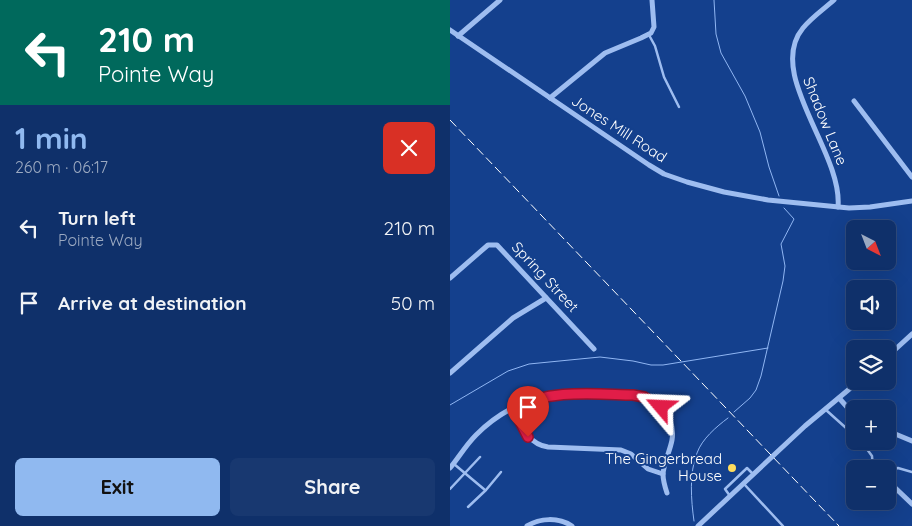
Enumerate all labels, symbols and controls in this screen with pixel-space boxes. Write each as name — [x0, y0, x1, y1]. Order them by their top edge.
text: 210 m — [98, 17, 195, 61]
icon: left — [15, 20, 80, 85]
text: Pointe Way — [98, 60, 214, 88]
street label: Shadow Lane — [799, 74, 852, 168]
street label: Jones Mill Road — [568, 91, 670, 166]
text: 1 min — [15, 119, 88, 157]
button: close — [383, 122, 435, 174]
text: 260 m · 06:17 — [15, 157, 108, 177]
text: Turn left — [58, 206, 136, 230]
icon: left — [15, 214, 43, 242]
text: 210 m — [384, 216, 435, 240]
north arrow — [846, 220, 896, 270]
map controls — [846, 220, 896, 510]
text: Pointe Way — [58, 230, 143, 250]
street label: Spring Street — [508, 237, 583, 316]
button: sound — [846, 280, 896, 330]
icon: arrive — [15, 289, 43, 317]
text: Arrive at destination — [58, 291, 247, 315]
text: 50 m — [391, 291, 435, 315]
button: layers — [846, 340, 896, 390]
position arrow — [634, 380, 686, 432]
pin — [507, 386, 549, 437]
icon: arrive — [514, 393, 542, 421]
button: + — [846, 400, 896, 450]
place label: The Gingerbread House — [605, 449, 722, 485]
button: Exit — [15, 458, 220, 516]
button: Share — [230, 458, 435, 516]
button: − — [846, 460, 896, 510]
marker: The Gingerbread House — [726, 462, 738, 474]

